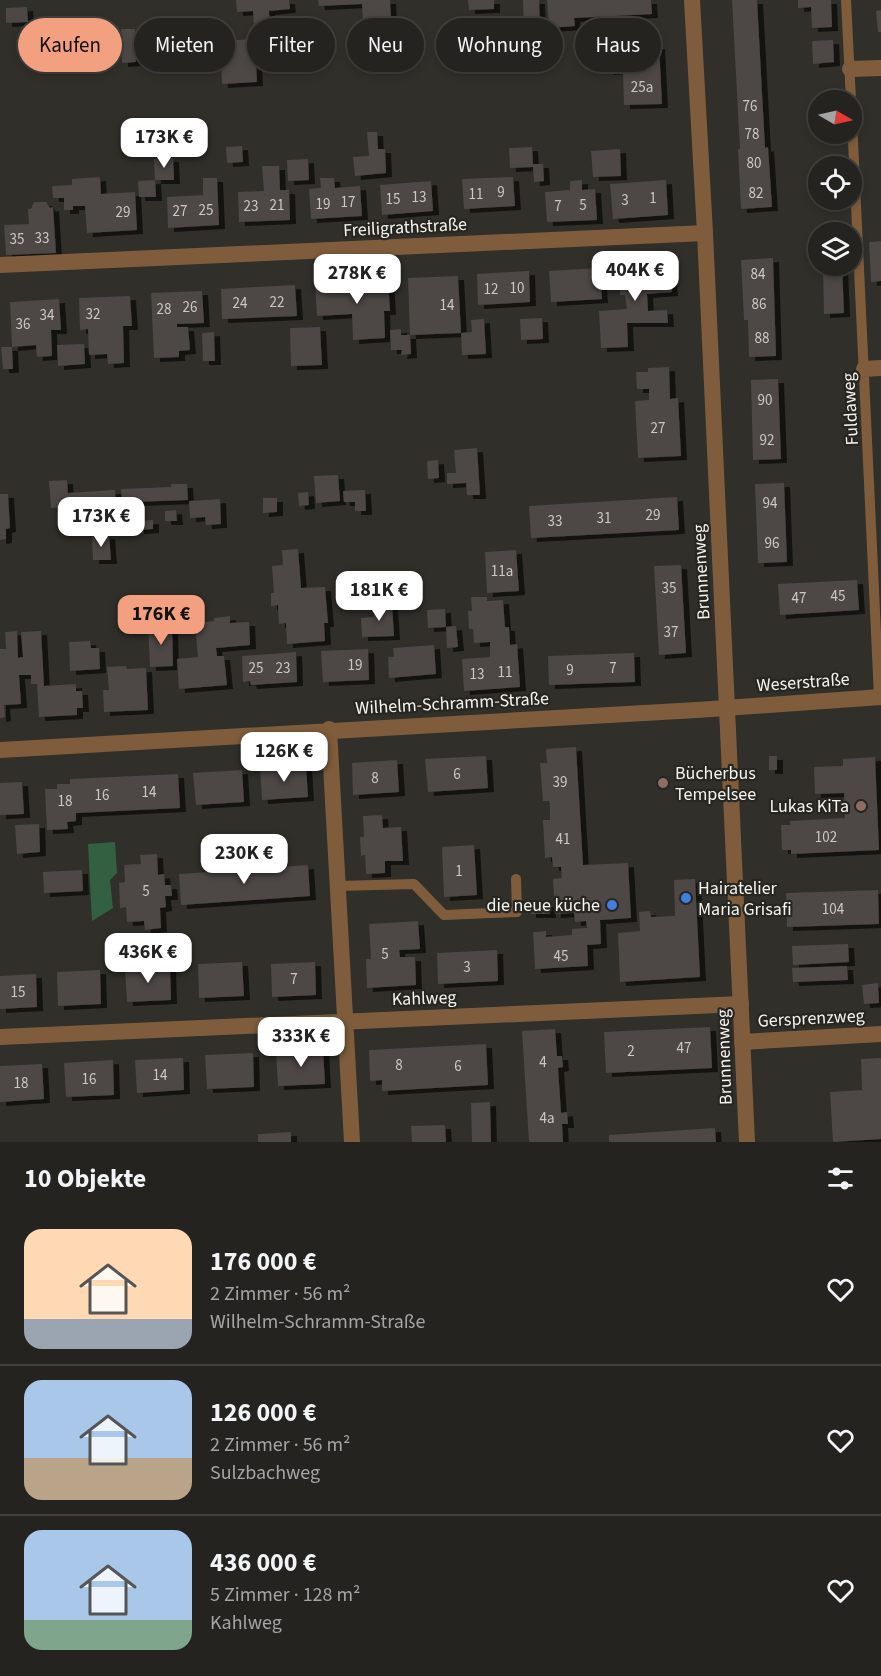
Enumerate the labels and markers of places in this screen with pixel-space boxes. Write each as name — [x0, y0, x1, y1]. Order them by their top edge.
pin: 173K € — [115, 118, 213, 169]
pin: 404K € — [586, 251, 684, 302]
pin: 278K € — [308, 254, 406, 305]
pin: 173K € — [52, 497, 150, 548]
pin: 181K € — [330, 571, 428, 622]
pin: 176K € — [112, 595, 210, 646]
pin: 126K € — [235, 732, 333, 783]
place label: Bücherbus Tempelsee — [675, 761, 756, 807]
marker: Bücherbus Tempelsee — [656, 776, 670, 790]
place label: Lukas KiTa — [769, 794, 849, 819]
marker: Lukas KiTa — [854, 799, 868, 813]
pin: 230K € — [195, 834, 293, 885]
place label: Hairatelier Maria Grisafi — [698, 876, 792, 922]
marker: Hairatelier Maria Grisafi — [679, 891, 693, 905]
place label: die neue küche — [487, 893, 600, 918]
marker: die neue küche — [605, 898, 619, 912]
pin: 436K € — [99, 933, 197, 984]
pin: 333K € — [252, 1017, 350, 1068]

